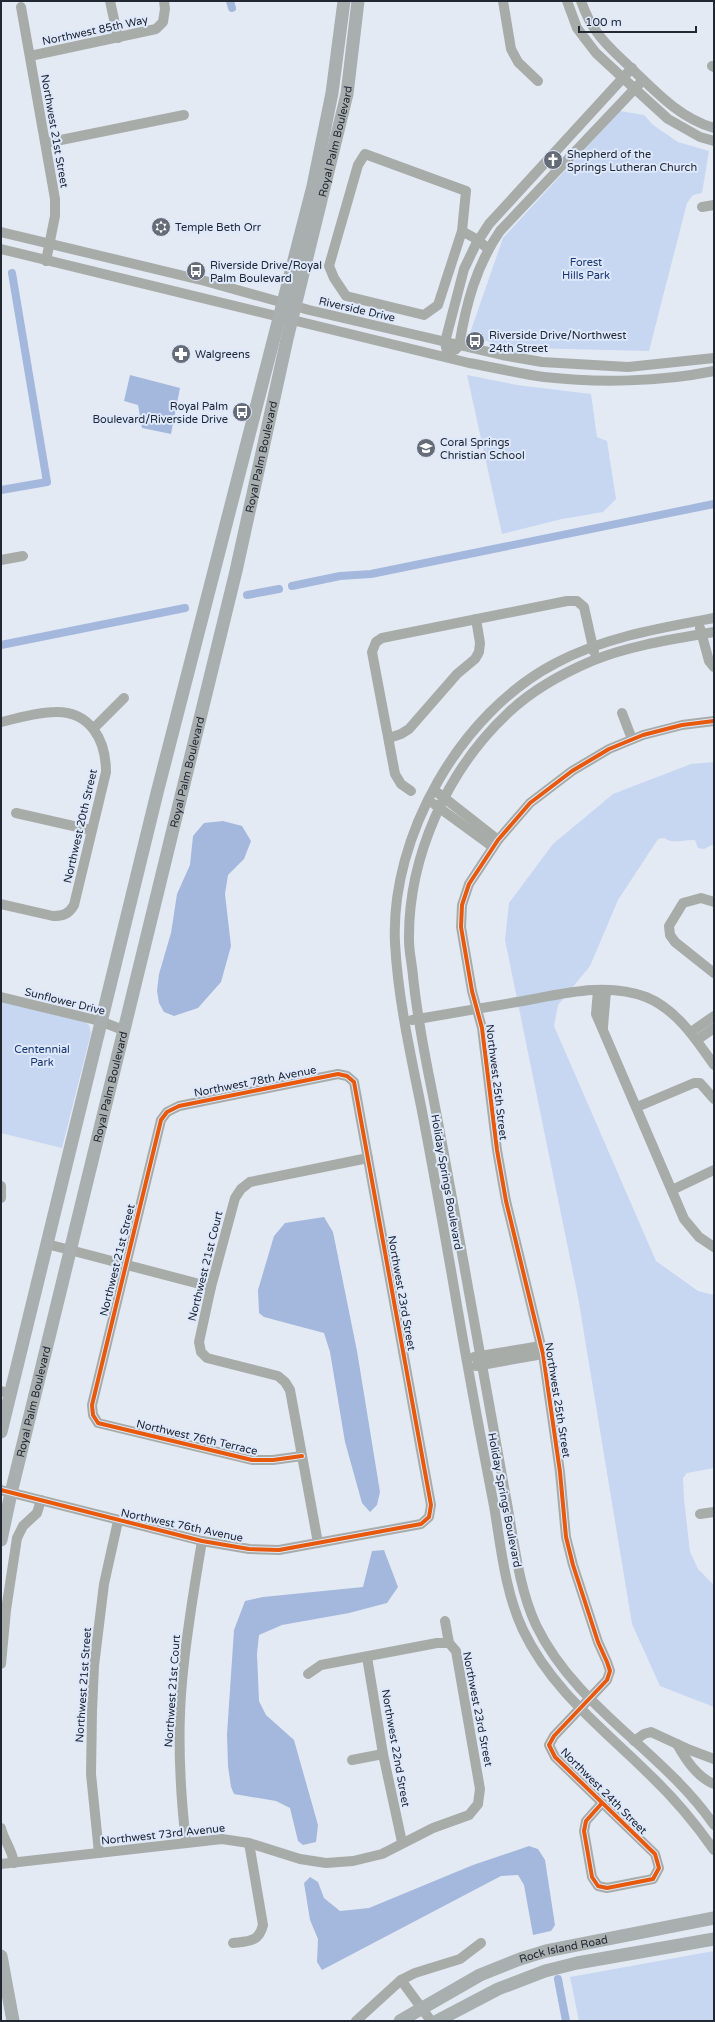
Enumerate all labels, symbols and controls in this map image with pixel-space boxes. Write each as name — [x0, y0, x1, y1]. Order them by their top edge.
scale bar — [579, 8, 696, 34]
street label: Northwest 85th Way — [41, 13, 149, 48]
text: 100 m — [585, 15, 622, 29]
street label: Northwest 21st Street — [38, 73, 71, 189]
street label: Royal Palm Boulevard — [316, 85, 355, 199]
place label: Shepherd of the Springs Lutheran Church — [567, 148, 697, 174]
church icon: Shepherd of the Springs Lutheran Church — [542, 149, 564, 171]
synagogue icon: Temple Beth Orr — [150, 216, 172, 238]
place label: Temple Beth Orr — [175, 221, 262, 234]
park label: Forest Hills Park — [562, 256, 610, 282]
place label: Riverside Drive/Royal Palm Boulevard — [210, 259, 322, 285]
bus stop icon: Riverside Drive/Royal Palm Boulevard — [185, 260, 207, 282]
street label: Riverside Drive — [317, 294, 396, 325]
place label: Riverside Drive/Northwest 24th Street — [489, 329, 626, 355]
bus stop icon: Riverside Drive/Northwest 24th Street — [464, 330, 486, 352]
pharmacy icon: Walgreens — [170, 343, 192, 365]
place label: Walgreens — [195, 348, 250, 361]
place label: Royal Palm Boulevard/Riverside Drive — [92, 400, 228, 426]
street label: Royal Palm Boulevard — [243, 400, 280, 514]
bus stop icon: Royal Palm Boulevard/Riverside Drive — [231, 401, 253, 423]
place label: Coral Springs Christian School — [440, 436, 525, 462]
school or university icon: Coral Springs Christian School — [415, 437, 437, 459]
street label: Royal Palm Boulevard — [168, 715, 207, 829]
street label: Northwest 20th Street — [61, 768, 100, 884]
street label: Sunflower Drive — [23, 985, 107, 1018]
street label: Northwest 25th Street — [483, 1023, 510, 1141]
street label: Royal Palm Boulevard — [91, 1030, 130, 1144]
park label: Centennial Park — [14, 1043, 70, 1069]
street label: Northwest 78th Avenue — [193, 1063, 317, 1100]
street label: Holiday Springs Boulevard — [428, 1113, 465, 1251]
street label: Northwest 21st Street — [97, 1203, 138, 1318]
street label: Northwest 21st Court — [186, 1210, 225, 1322]
street label: Northwest 23rd Street — [385, 1235, 418, 1352]
street label: Northwest 25th Street — [542, 1341, 573, 1459]
street label: Royal Palm Boulevard — [14, 1345, 54, 1459]
street label: Northwest 76th Terrace — [135, 1417, 259, 1458]
street label: Holiday Springs Boulevard — [485, 1431, 524, 1569]
street label: Northwest 76th Avenue — [120, 1506, 244, 1545]
street label: Northwest 21st Street — [73, 1627, 94, 1743]
street label: Northwest 21st Court — [162, 1634, 183, 1748]
street label: Northwest 23rd Street — [460, 1651, 495, 1768]
street label: Northwest 22nd Street — [379, 1688, 412, 1808]
street label: Northwest 24th Street — [558, 1746, 649, 1837]
street label: Northwest 73rd Avenue — [100, 1822, 226, 1847]
street label: Rock Island Road — [518, 1933, 609, 1966]

